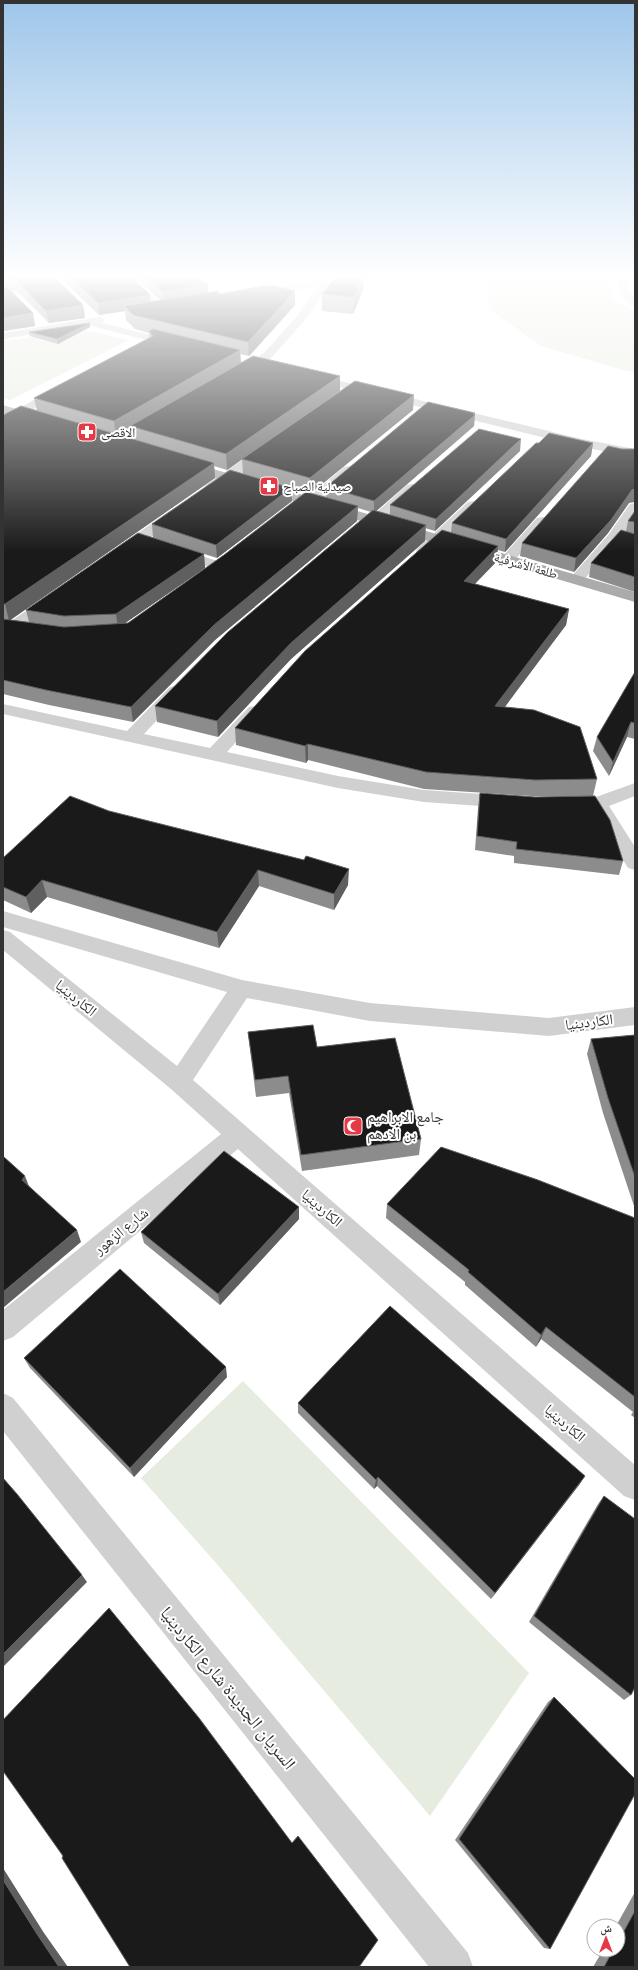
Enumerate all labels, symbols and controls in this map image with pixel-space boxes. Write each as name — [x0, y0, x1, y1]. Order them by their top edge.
pharmacy icon: الاقصى — [76, 421, 98, 443]
place label: الاقصى — [101, 425, 135, 441]
pharmacy icon: صيدلية الصباح — [258, 475, 280, 497]
place label: صيدلية الصباح — [283, 479, 352, 496]
street label: طلعة الأشرفية — [492, 549, 559, 583]
street label: الكاردينيا — [52, 976, 100, 1020]
street label: الكاردينيا — [564, 1010, 614, 1034]
place label: جامع الابراهيم بن الادهم — [367, 1108, 444, 1144]
mosque icon: جامع الابراهيم بن الادهم — [342, 1115, 364, 1137]
street label: الكاردينيا — [298, 1185, 346, 1231]
street label: شارع الزهور — [89, 1203, 153, 1260]
street label: الكاردينيا — [541, 1400, 589, 1446]
street label: السريان الجديدة شارع الكاردينيا — [156, 1602, 300, 1774]
north arrow — [586, 1918, 626, 1958]
text: ش — [600, 1922, 612, 1936]

